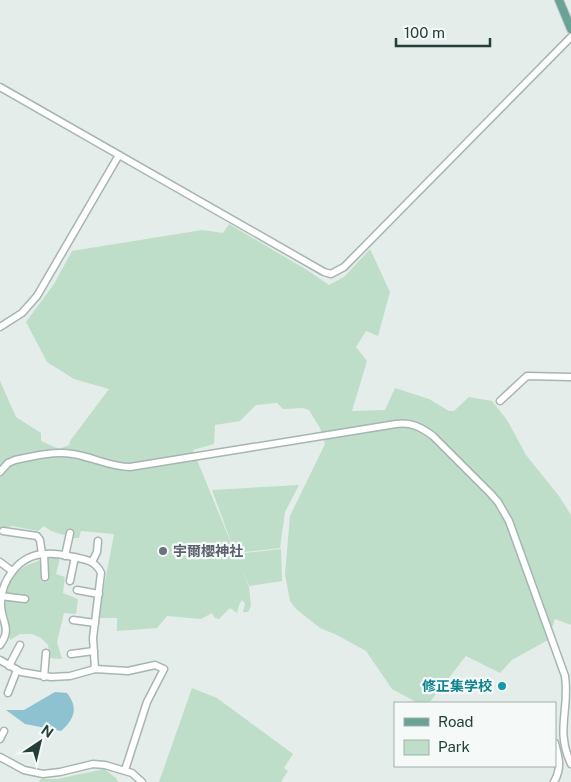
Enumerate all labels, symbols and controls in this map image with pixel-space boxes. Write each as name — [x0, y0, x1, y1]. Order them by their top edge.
scale bar — [396, 15, 490, 47]
text: 100 m — [404, 24, 445, 41]
place label: 宇爾櫻神社 — [173, 543, 243, 559]
marker: 宇爾櫻神社 — [157, 545, 169, 557]
place label: 修正集学校 — [422, 678, 492, 694]
marker: 修正集学校 — [496, 680, 508, 692]
legend — [394, 702, 556, 767]
text: Road — [438, 713, 474, 730]
north arrow — [15, 717, 65, 767]
text: N — [38, 722, 57, 741]
text: Park — [438, 738, 470, 755]

